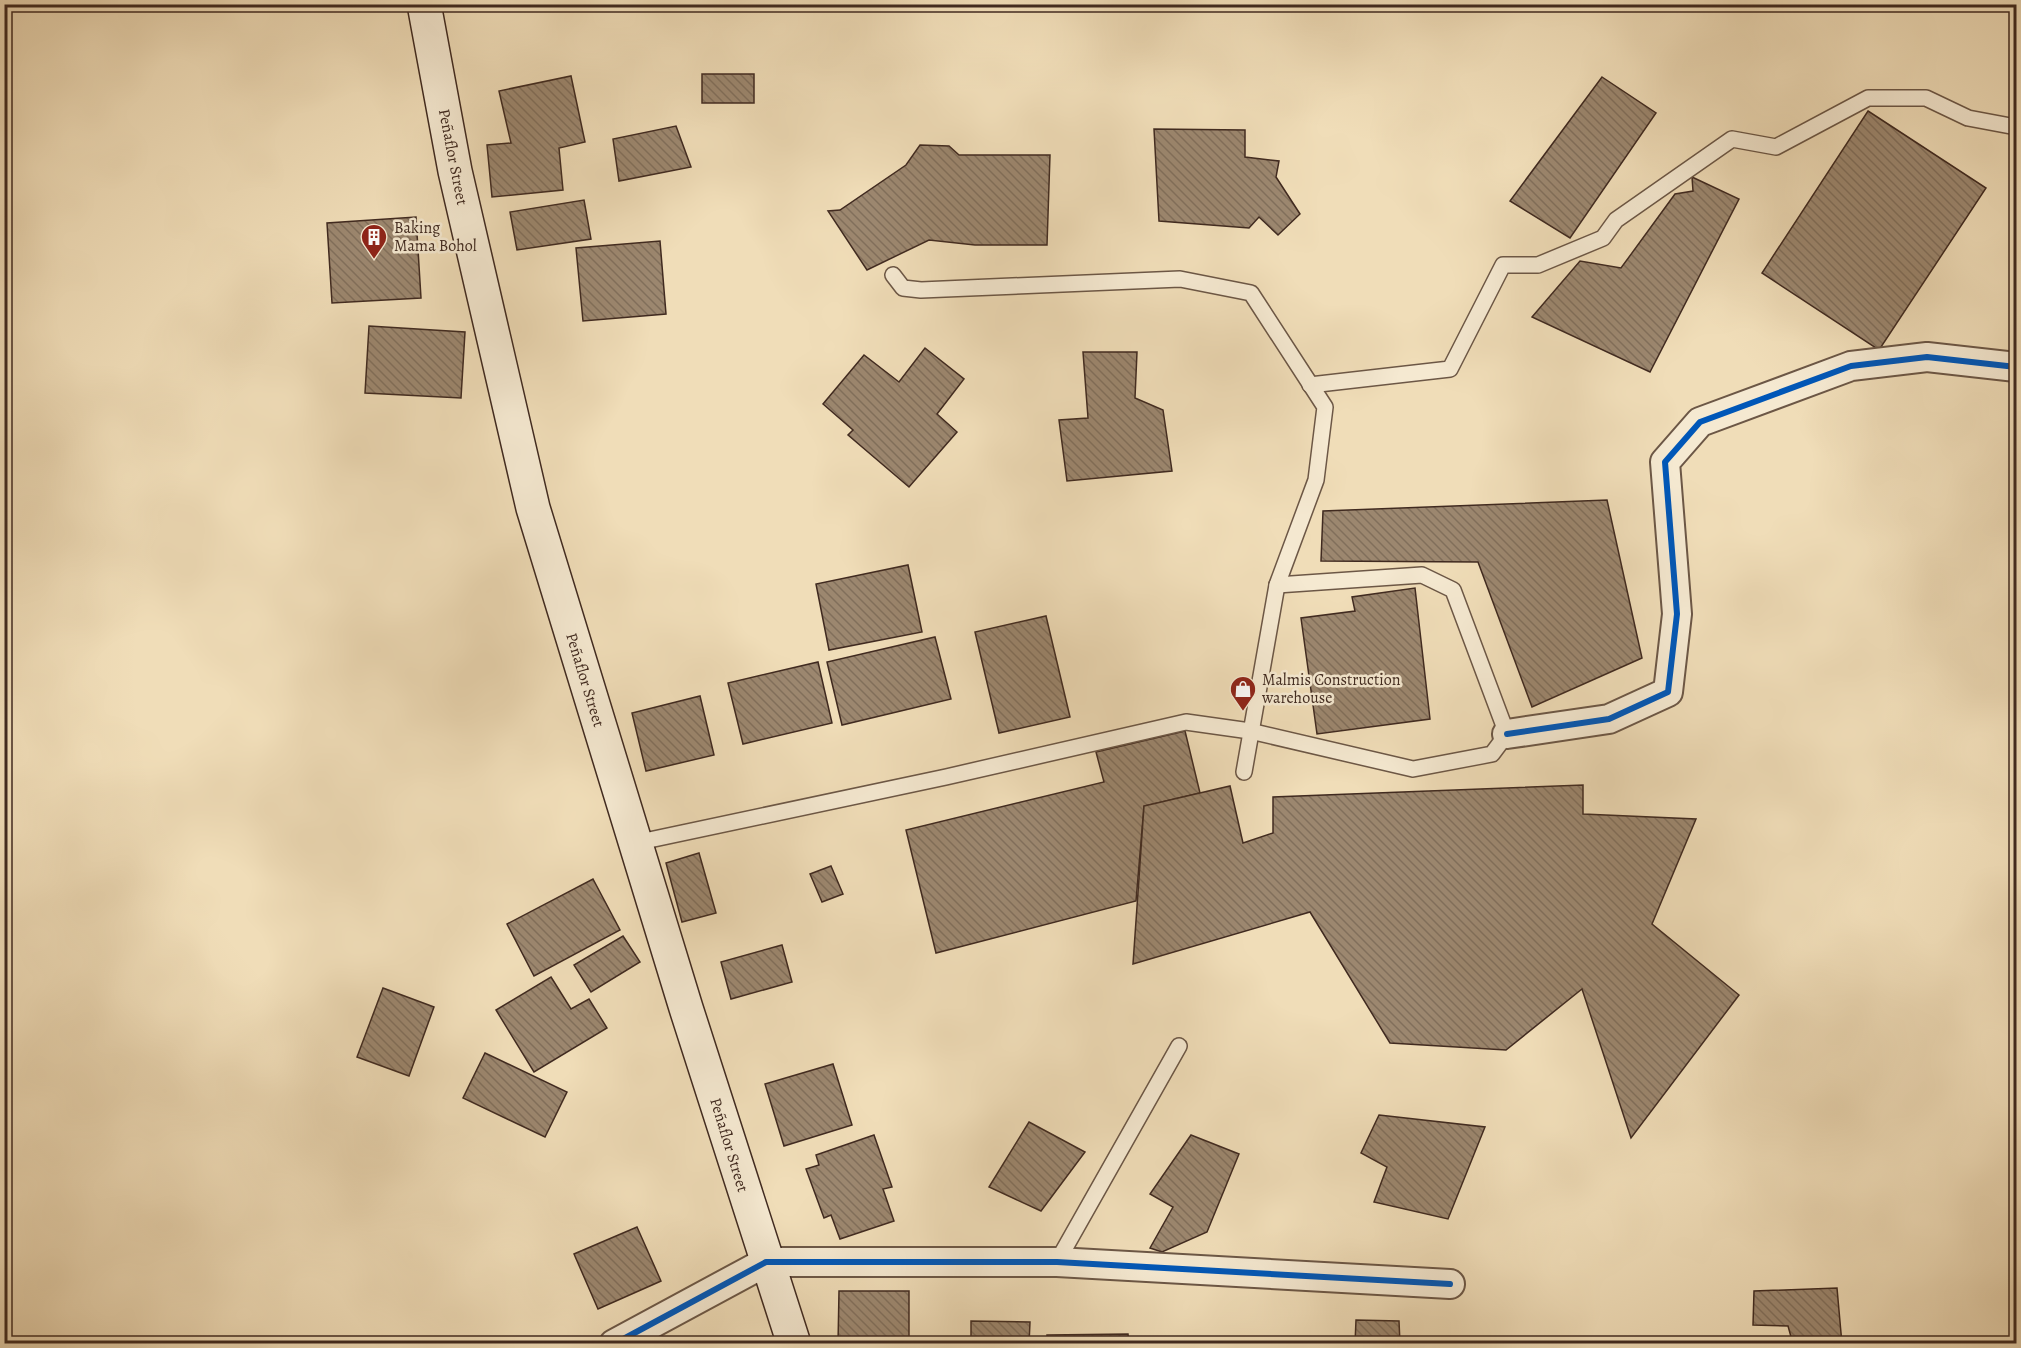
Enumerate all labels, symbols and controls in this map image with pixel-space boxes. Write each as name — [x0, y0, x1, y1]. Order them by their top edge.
street label: Peñaflor Street — [433, 107, 473, 207]
place label: Baking Mama Bohol — [394, 217, 477, 257]
building icon: Baking Mama Bohol — [359, 222, 389, 260]
street label: Peñaflor Street — [560, 630, 610, 730]
place label: Malmis Construction warehouse — [1261, 669, 1401, 709]
shop icon: Malmis Construction warehouse — [1228, 674, 1258, 712]
street label: Peñaflor Street — [704, 1095, 754, 1195]

